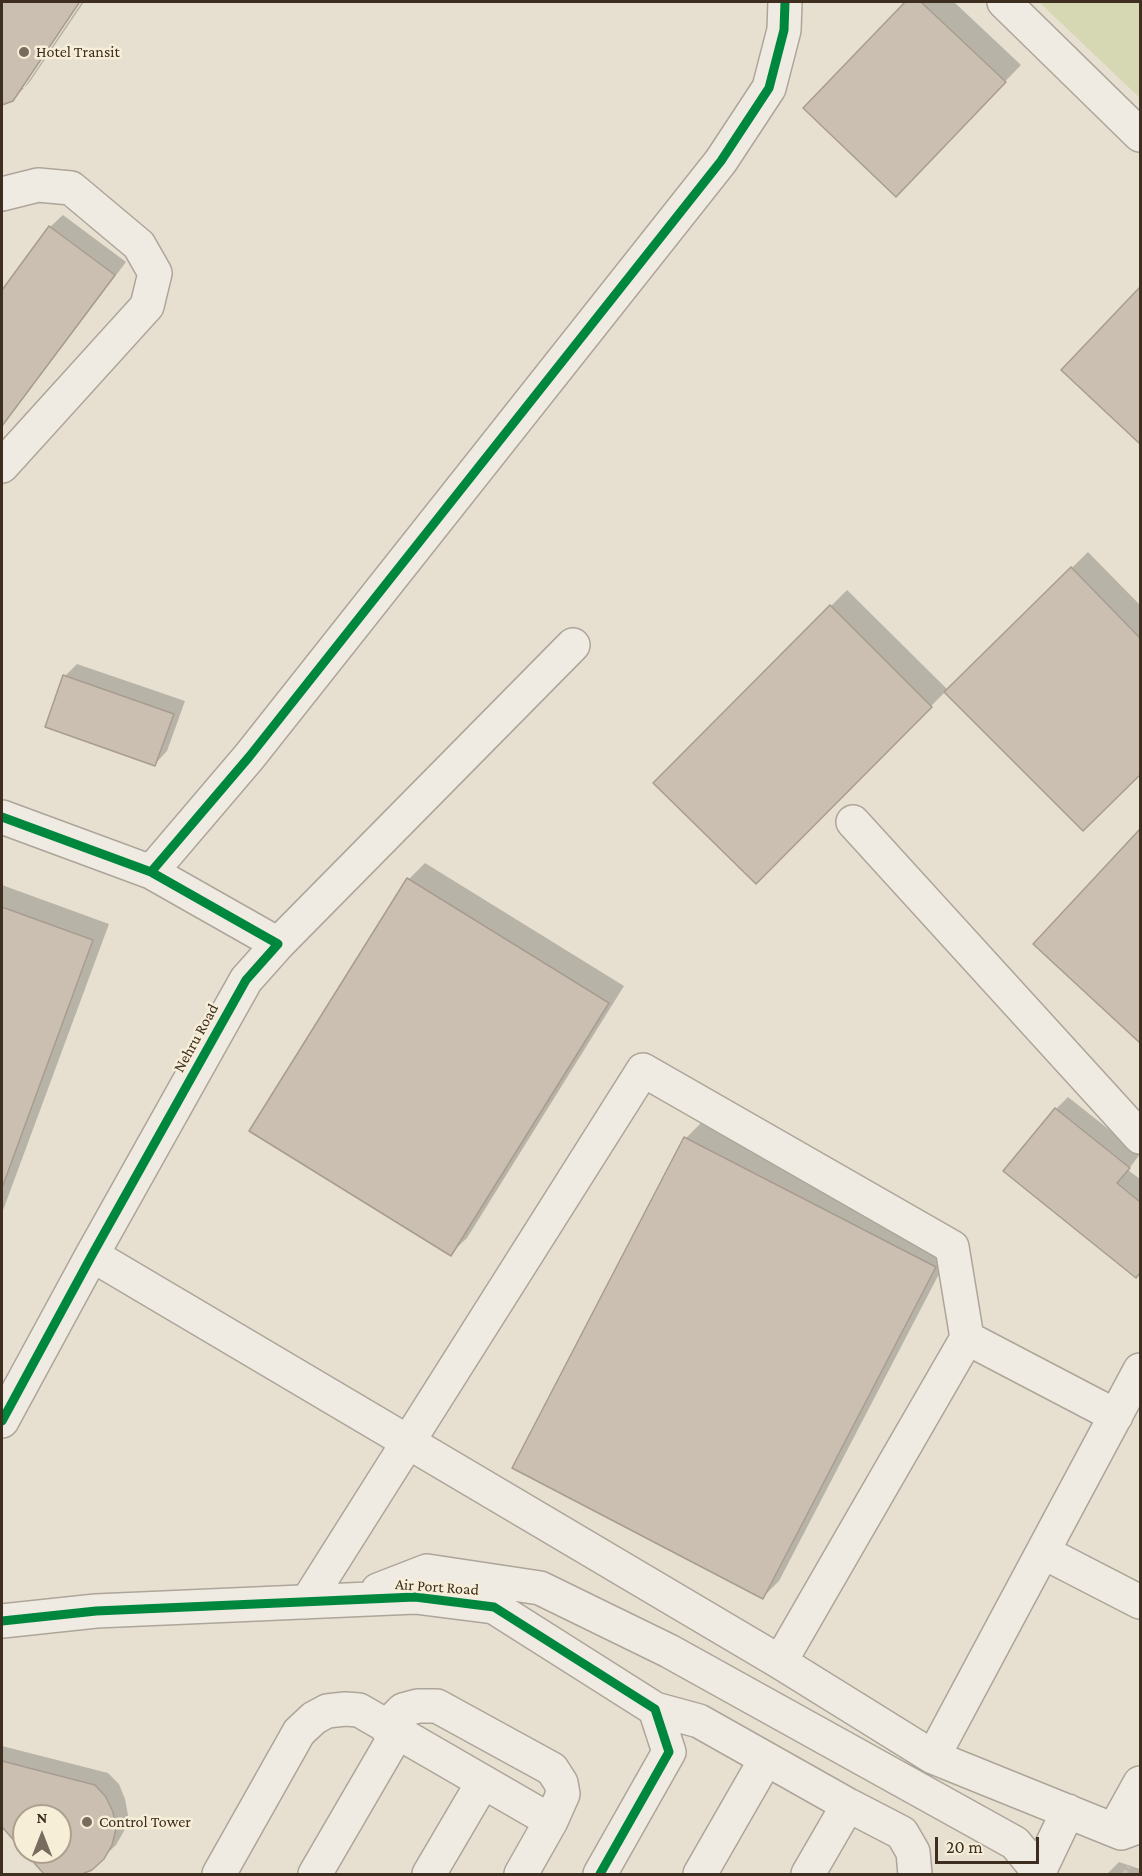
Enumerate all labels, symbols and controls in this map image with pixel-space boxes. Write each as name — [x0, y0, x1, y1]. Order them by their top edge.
place label: Hotel Transit — [36, 42, 120, 62]
marker: Hotel Transit — [17, 45, 31, 59]
street label: Nehru Road — [169, 1000, 223, 1076]
street label: Air Port Road — [394, 1574, 480, 1600]
north arrow — [12, 1804, 72, 1864]
text: N — [37, 1809, 47, 1826]
place label: Control Tower — [99, 1812, 191, 1832]
marker: Control Tower — [80, 1815, 94, 1829]
scale bar — [938, 1825, 1042, 1863]
text: 20 m — [946, 1837, 983, 1857]

